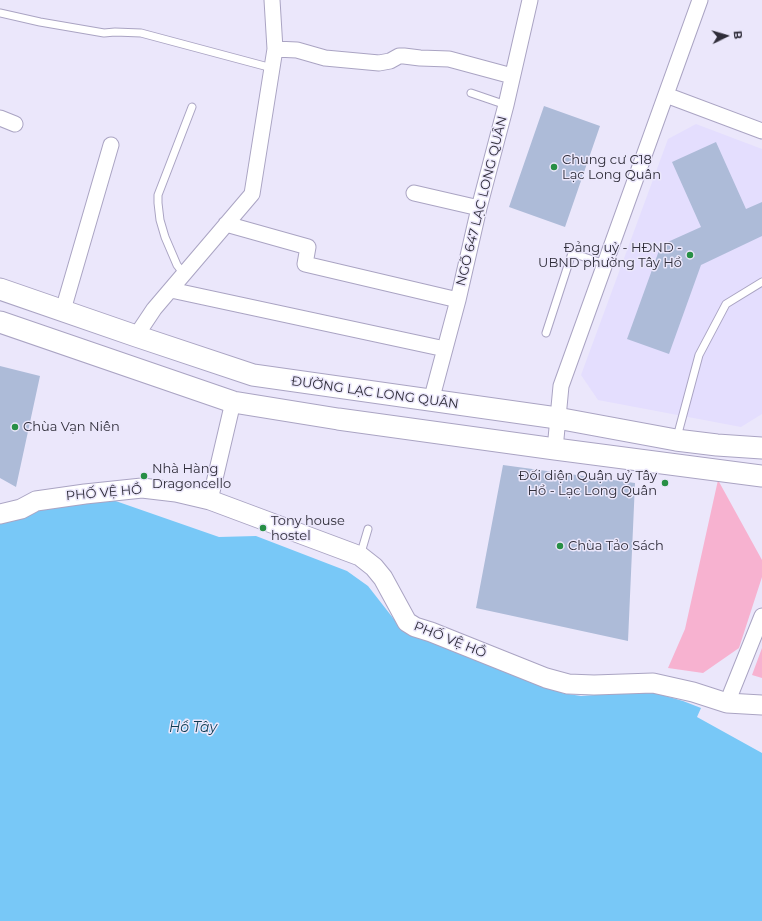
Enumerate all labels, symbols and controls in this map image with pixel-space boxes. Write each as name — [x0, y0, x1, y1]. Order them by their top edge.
north arrow — [706, 16, 746, 56]
text: B — [731, 30, 745, 40]
street label: NGÕ 647 LẠC LONG QUÂN — [453, 114, 511, 288]
place label: Chung cư C18 Lạc Long Quân — [562, 152, 661, 183]
marker: Chung cư C18 Lạc Long Quân — [549, 162, 559, 172]
place label: Đảng uỷ - HĐND - UBND phường Tây Hồ — [538, 240, 682, 271]
marker: Đảng uỷ - HĐND - UBND phường Tây Hồ — [685, 250, 695, 260]
street label: ĐƯỜNG LẠC LONG QUÂN — [290, 374, 460, 412]
place label: Chùa Vạn Niên — [23, 419, 120, 435]
marker: Chùa Vạn Niên — [10, 422, 20, 432]
place label: Nhà Hàng Dragoncello — [152, 461, 231, 492]
place label: Đối diện Quận uỷ Tây Hồ - Lạc Long Quân — [519, 468, 657, 499]
marker: Nhà Hàng Dragoncello — [139, 471, 149, 481]
marker: Đối diện Quận uỷ Tây Hồ - Lạc Long Quân — [660, 478, 670, 488]
street label: PHỐ VỆ HỒ — [65, 482, 143, 504]
place label: Tony house hostel — [271, 513, 345, 544]
marker: Tony house hostel — [258, 523, 268, 533]
place label: Chùa Tảo Sách — [568, 538, 664, 554]
marker: Chùa Tảo Sách — [555, 541, 565, 551]
street label: PHỐ VỆ HỒ — [412, 618, 488, 662]
water label: Hồ Tây — [169, 720, 217, 736]

